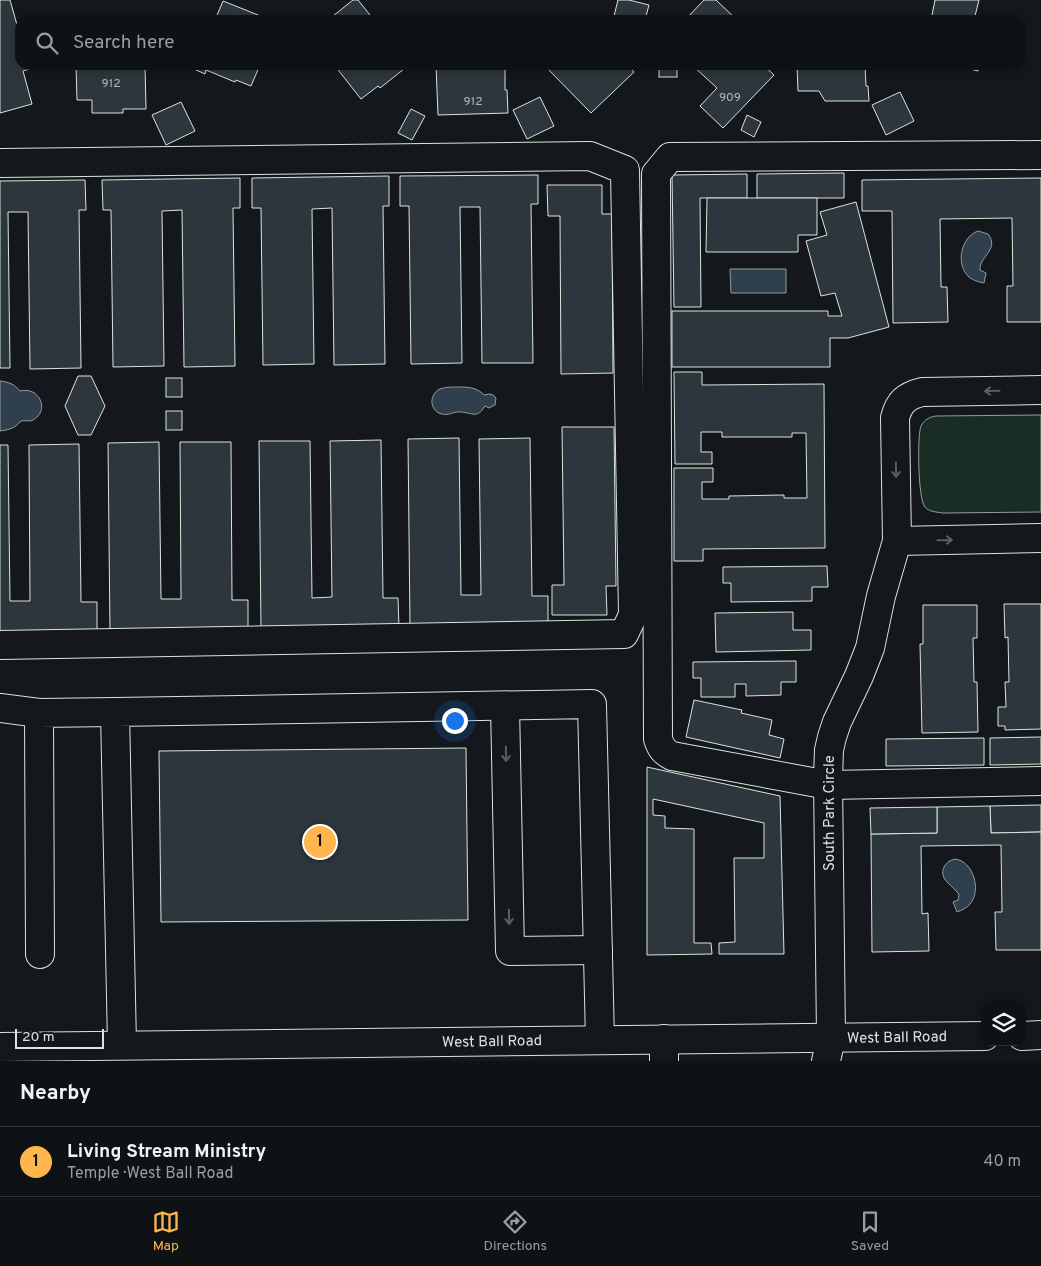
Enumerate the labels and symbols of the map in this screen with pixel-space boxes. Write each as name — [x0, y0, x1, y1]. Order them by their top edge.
house number: 912 — [102, 76, 120, 92]
house number: 909 — [719, 90, 741, 106]
house number: 912 — [464, 94, 482, 110]
one-way arrow — [985, 386, 1001, 396]
one-way arrow — [891, 461, 901, 477]
one-way arrow — [937, 535, 953, 545]
your location — [442, 708, 468, 734]
one-way arrow — [501, 746, 511, 762]
street label: South Park Circle — [821, 755, 840, 871]
pin: 1 — [304, 823, 336, 861]
one-way arrow — [504, 908, 514, 924]
scale bar — [15, 1026, 104, 1049]
street label: West Ball Road — [847, 1028, 947, 1049]
street label: West Ball Road — [442, 1032, 542, 1053]

